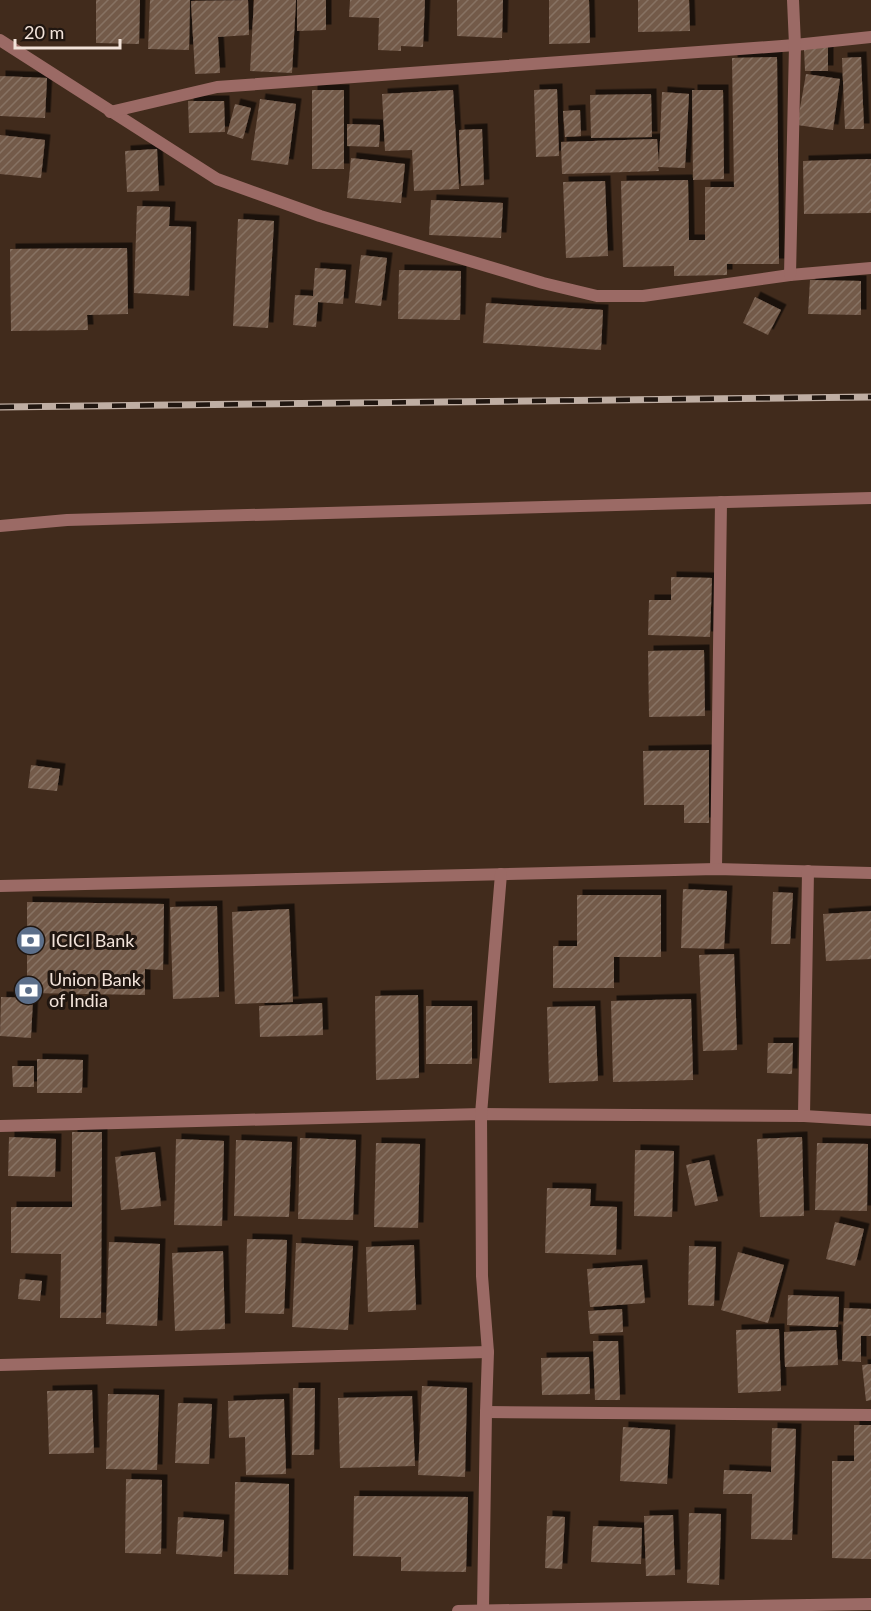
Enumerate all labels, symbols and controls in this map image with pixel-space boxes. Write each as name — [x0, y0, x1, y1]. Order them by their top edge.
scale bar — [15, 12, 120, 50]
text: 20 m — [24, 21, 64, 43]
bank icon: ICICI Bank — [14, 925, 46, 957]
place label: ICICI Bank — [51, 929, 135, 951]
place label: Union Bank of India — [49, 968, 142, 1011]
bank icon: Union Bank of India — [12, 974, 44, 1006]

